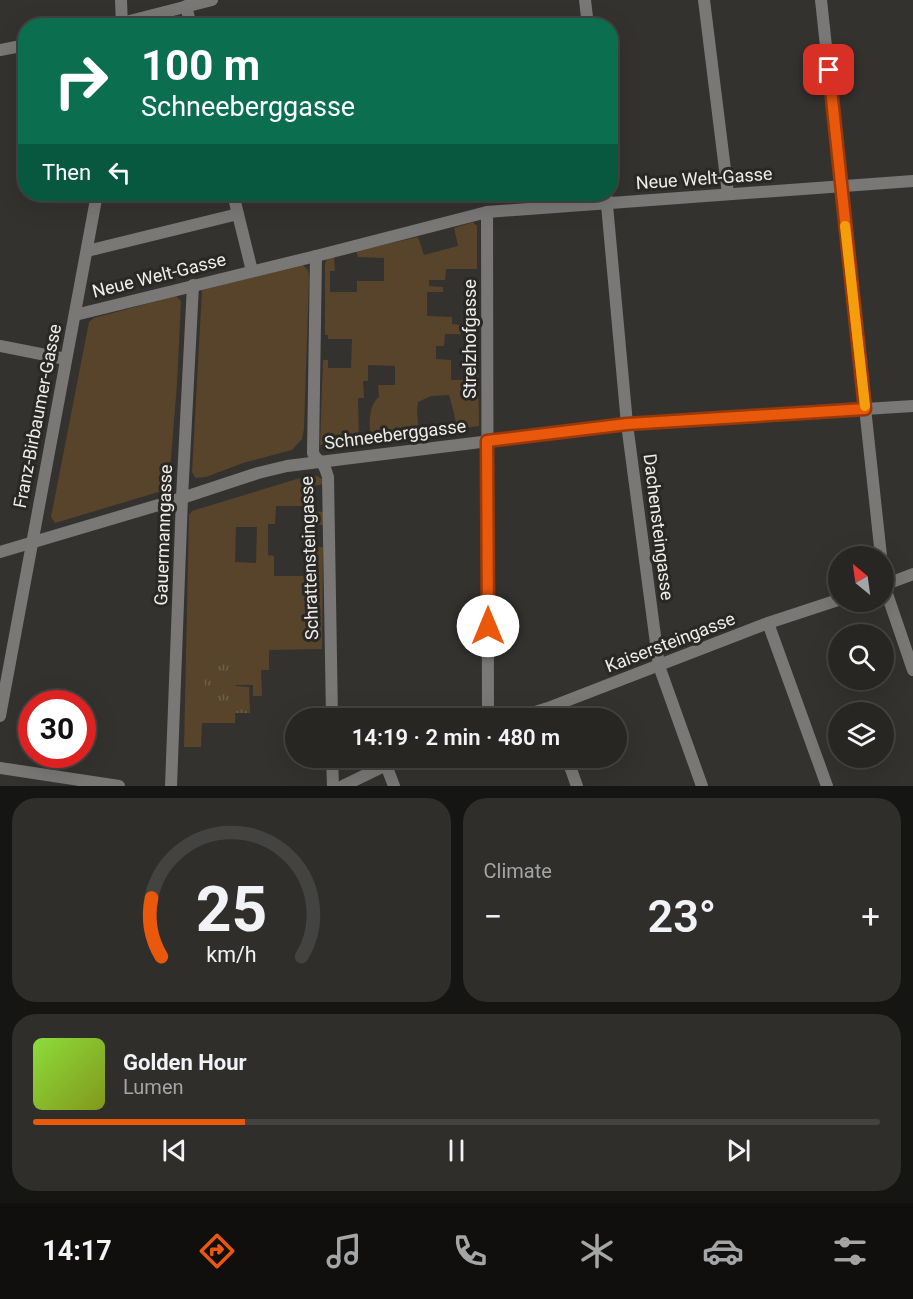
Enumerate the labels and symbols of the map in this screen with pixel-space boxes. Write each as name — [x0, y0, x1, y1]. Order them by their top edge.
pin — [803, 44, 854, 95]
street label: Neue Welt-Gasse — [635, 163, 773, 193]
street label: Neue Welt-Gasse — [90, 248, 228, 302]
street label: Strelzhofgasse — [459, 279, 480, 399]
street label: Franz-Birbaumer-Gasse — [9, 322, 65, 510]
street label: Schneeberggasse — [323, 415, 467, 453]
street label: Dachensteingasse — [640, 453, 678, 601]
street label: Gauermanngasse — [150, 464, 176, 606]
street label: Schrattensteingasse — [296, 476, 322, 640]
north arrow — [828, 546, 894, 612]
position arrow — [456, 594, 520, 658]
street label: Kaisersteingasse — [602, 608, 738, 676]
speed limit sign: 30 — [18, 690, 96, 768]

